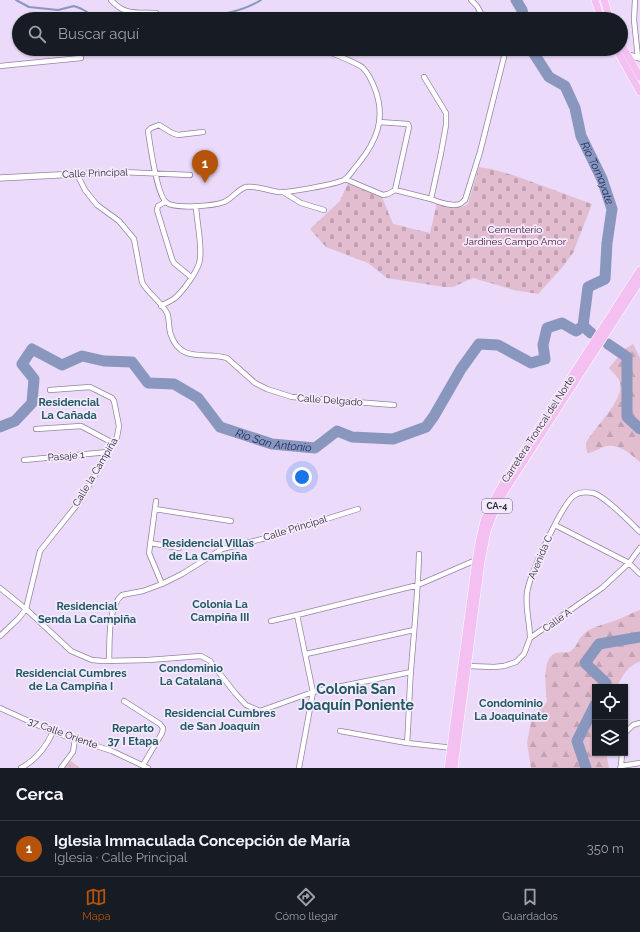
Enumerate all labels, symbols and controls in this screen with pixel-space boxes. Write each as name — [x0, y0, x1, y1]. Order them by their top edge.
search box — [12, 12, 628, 56]
icon: search — [26, 23, 48, 45]
text: Buscar aquí — [58, 25, 139, 43]
water label: Río Tomayate — [578, 140, 616, 206]
pin: 1 — [192, 150, 218, 183]
street label: Calle Principal — [62, 166, 128, 180]
park label: Cementerio Jardines Campo Amor — [464, 224, 567, 247]
street label: Carretera Troncal del Norte — [499, 374, 577, 484]
street label: Calle Delgado — [297, 392, 363, 408]
district label: Residencial La Cañada — [38, 396, 100, 422]
water label: Río San Antonio — [234, 426, 312, 454]
street label: Calle la Campiña — [70, 436, 120, 508]
street label: Pasaje 1 — [47, 449, 86, 463]
your location — [292, 467, 312, 487]
road number: CA-4 — [482, 499, 512, 513]
street label: Calle Principal — [262, 513, 328, 543]
street label: Avenida C — [526, 533, 554, 581]
district label: Residencial Villas de La Campiña — [162, 537, 255, 563]
district label: Colonia La Campiña III — [191, 598, 249, 624]
district label: Residencial Senda La Campiña — [38, 600, 136, 626]
street label: Calle A — [540, 606, 574, 634]
district label: Condominio La Catalana — [159, 662, 223, 688]
district label: Residencial Cumbres de La Campiña I — [15, 667, 127, 693]
district label: Colonia San Joaquín Poniente — [298, 681, 414, 713]
map controls — [592, 684, 628, 756]
button: locate — [592, 684, 628, 720]
district label: Condominio La Joaquinate — [474, 697, 548, 723]
district label: Residencial Cumbres de San Joaquín — [164, 707, 276, 733]
street label: 37 Calle Oriente — [27, 715, 99, 751]
button: layers — [592, 720, 628, 756]
district label: Reparto 37 I Etapa — [107, 722, 159, 748]
text: Cerca — [16, 784, 64, 804]
text: Iglesia Immaculada Concepción de María — [54, 832, 350, 850]
text: 1 — [26, 841, 32, 856]
text: 350 m — [587, 841, 624, 856]
text: Iglesia · Calle Principal — [54, 850, 187, 865]
tab: Mapa — [82, 886, 111, 923]
tab: Cómo llegar — [275, 886, 338, 923]
tab: Guardados — [502, 886, 558, 923]

